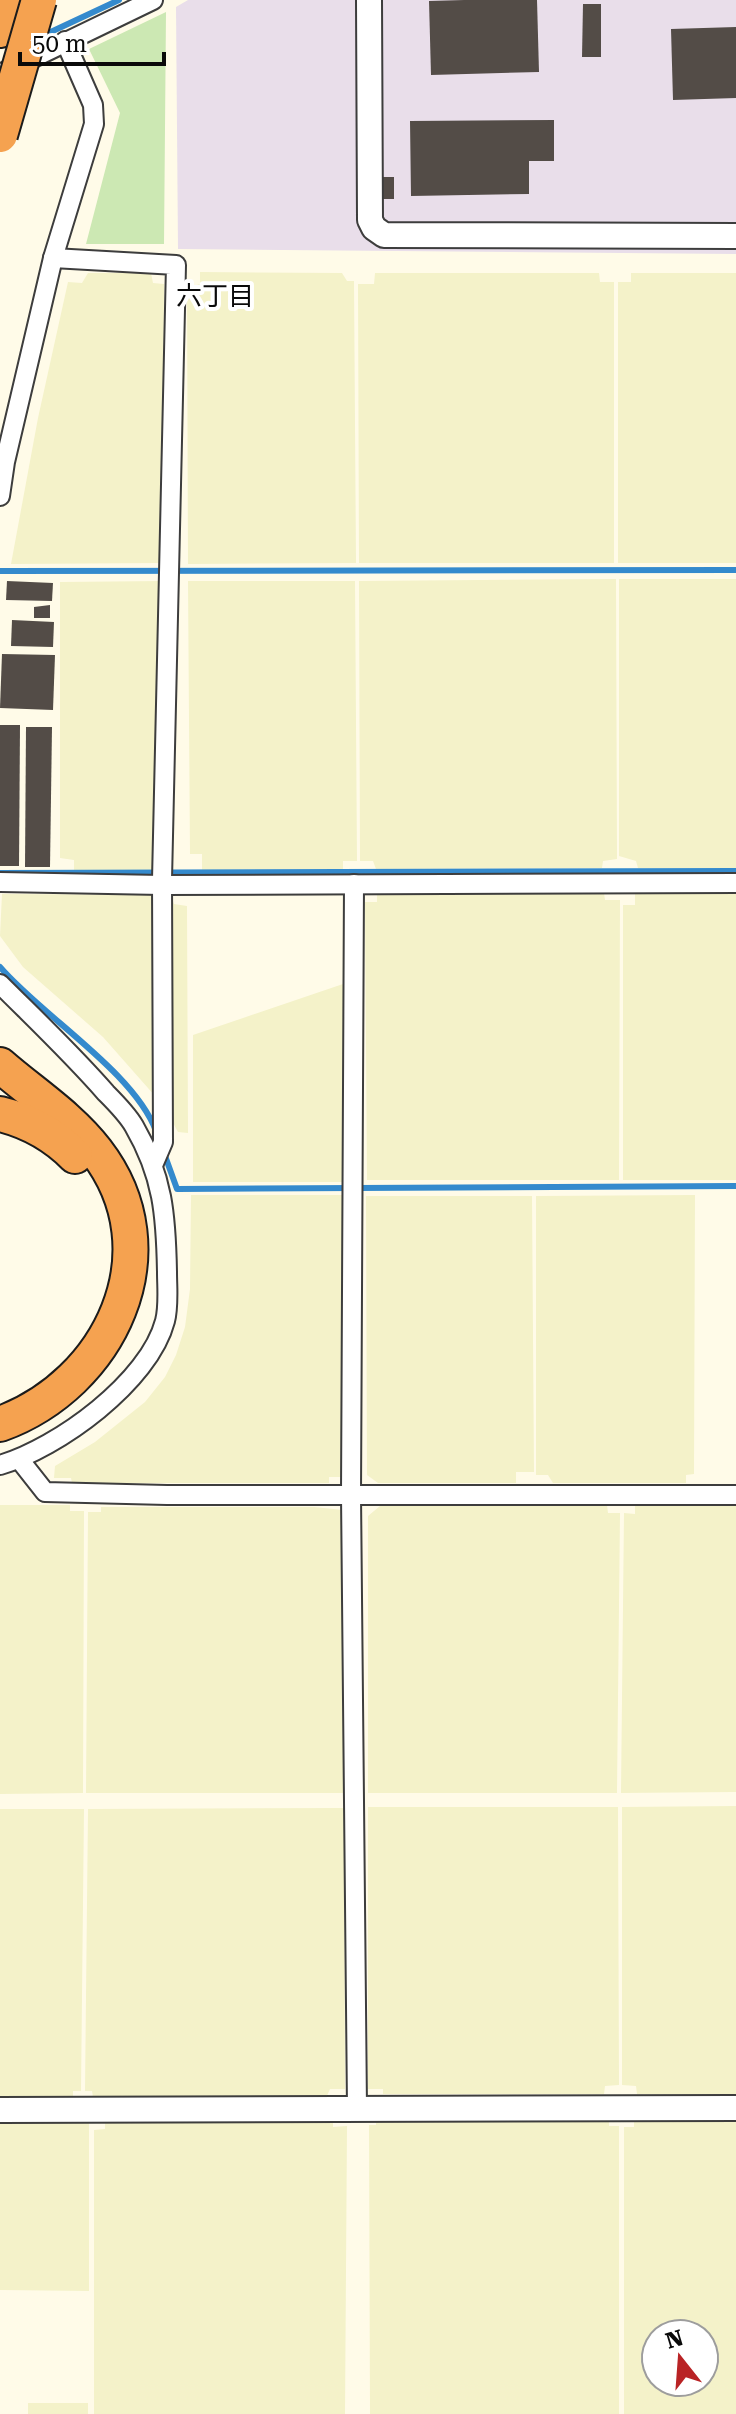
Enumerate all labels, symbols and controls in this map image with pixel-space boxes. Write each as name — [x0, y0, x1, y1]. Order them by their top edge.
scale bar — [20, 16, 164, 66]
text: 50 m — [32, 30, 87, 58]
district label: 六丁目 — [176, 281, 254, 311]
north arrow — [640, 2318, 720, 2398]
text: N — [663, 2325, 686, 2354]

